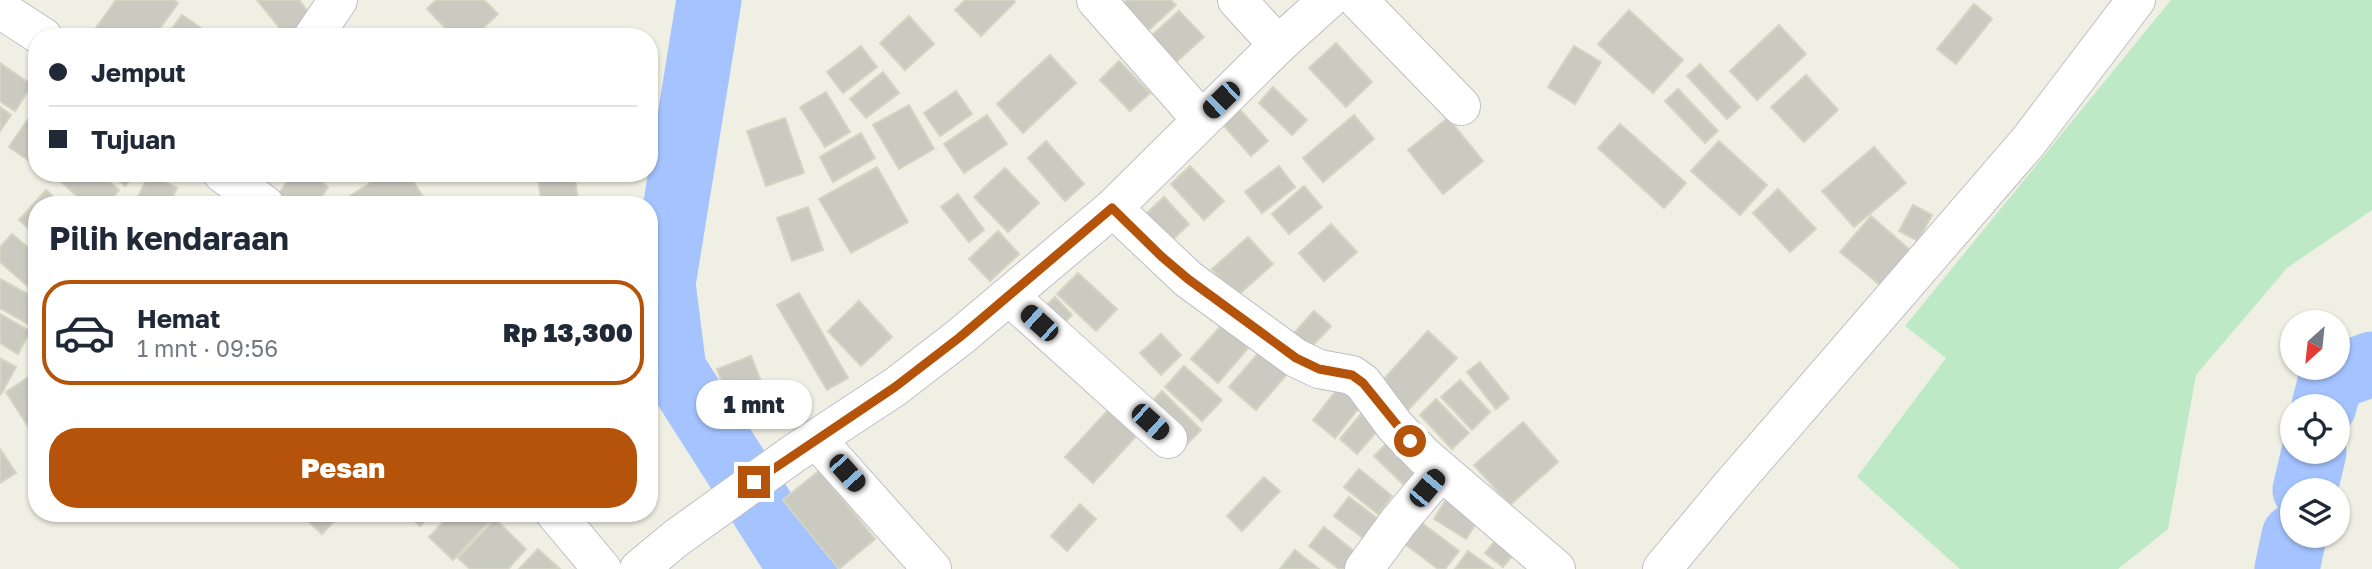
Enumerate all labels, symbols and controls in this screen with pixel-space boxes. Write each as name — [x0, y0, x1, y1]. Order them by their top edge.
text: Jemput — [91, 57, 186, 88]
car — [1199, 78, 1244, 122]
text: Tujuan — [91, 124, 176, 155]
text: Pilih kendaraan — [49, 219, 289, 257]
icon: car — [53, 301, 116, 364]
car — [1017, 301, 1062, 345]
text: Hemat — [137, 303, 220, 334]
north arrow — [2280, 310, 2350, 380]
map controls — [2280, 310, 2350, 548]
text: Rp 13,300 — [503, 317, 633, 348]
text: 1 mnt · 09:56 — [137, 334, 278, 362]
callout: 1 mnt — [696, 380, 812, 430]
text: 1 mnt — [723, 390, 785, 418]
button: locate — [2280, 394, 2350, 464]
car — [1128, 400, 1173, 444]
route start — [1394, 425, 1426, 457]
button: Pesan — [49, 428, 637, 508]
car — [826, 450, 869, 496]
car — [1406, 465, 1449, 511]
route end — [738, 466, 770, 498]
button: layers — [2280, 478, 2350, 548]

